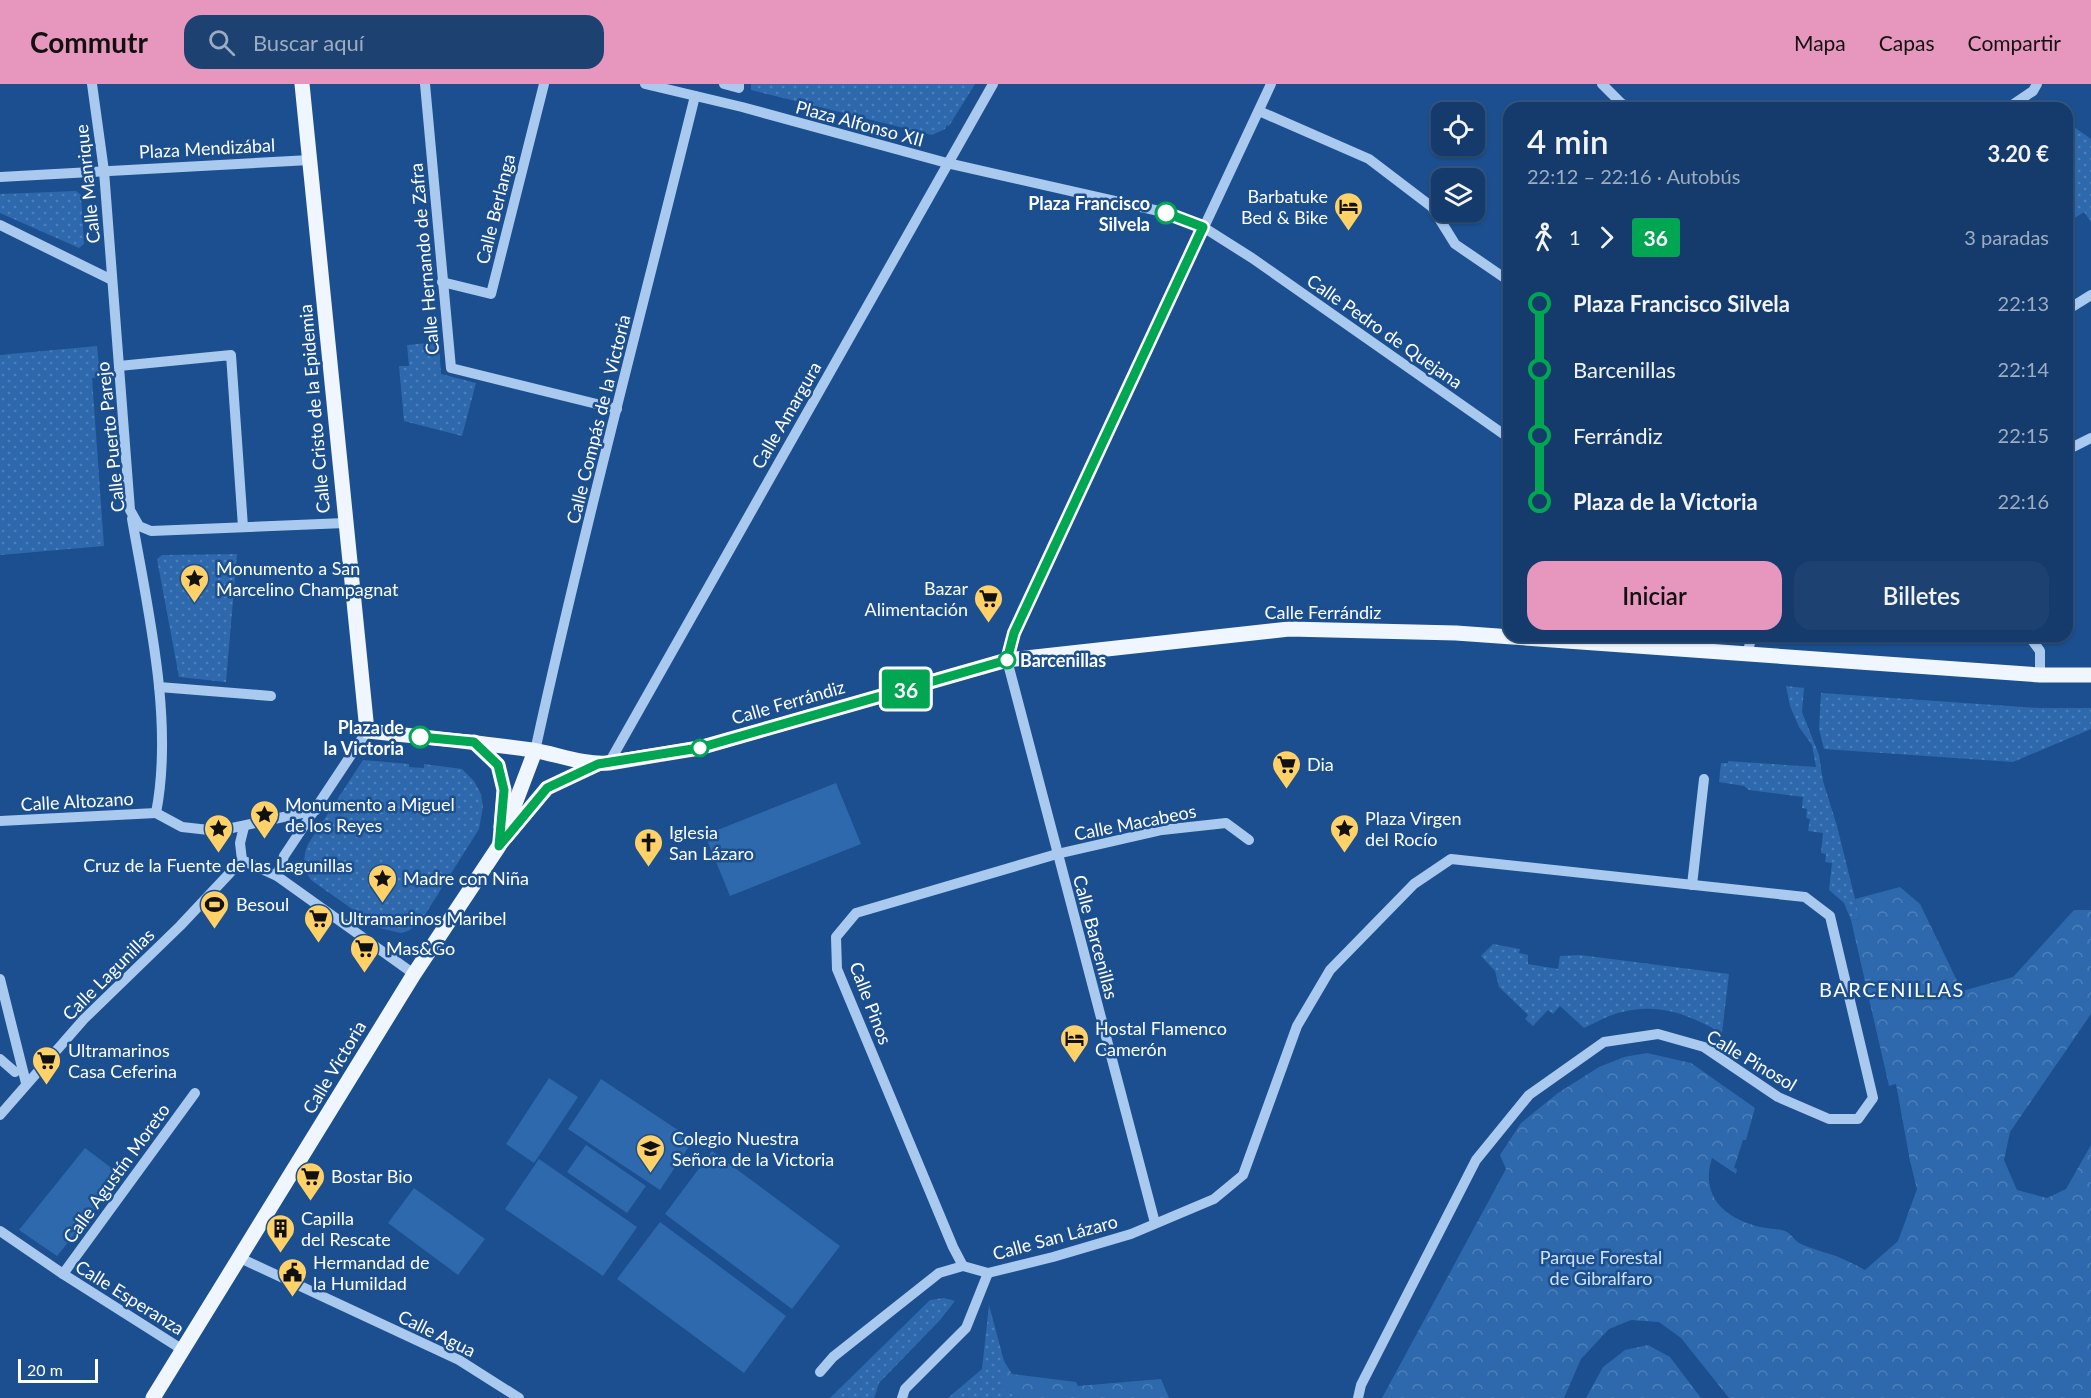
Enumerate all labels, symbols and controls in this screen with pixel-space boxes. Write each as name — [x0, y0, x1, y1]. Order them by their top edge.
search box — [184, 15, 604, 69]
text: Commutr — [30, 25, 148, 59]
icon: search — [205, 26, 238, 59]
text: Buscar aquí — [253, 29, 364, 56]
text: Mapa — [1794, 30, 1846, 55]
text: Capas — [1879, 30, 1935, 55]
text: Compartir — [1968, 30, 2061, 55]
street label: Plaza Alfonso XII — [793, 95, 927, 151]
map controls — [1431, 102, 1485, 222]
button: locate — [1431, 102, 1485, 156]
text: 4 min — [1527, 121, 1608, 161]
street label: Calle Manrique — [70, 123, 104, 245]
street label: Plaza Mendizábal — [138, 133, 276, 163]
text: 3.20 € — [1987, 140, 2049, 167]
street label: Calle Berlanga — [471, 152, 519, 266]
street label: Calle Hernando de Zafra — [405, 162, 443, 356]
text: 22:12 – 22:16 · Autobús — [1527, 164, 1740, 188]
button: layers — [1431, 168, 1485, 222]
place label: Barbatuke Bed & Bike — [1241, 185, 1328, 228]
hotel icon: Barbatuke Bed & Bike — [1333, 190, 1365, 232]
place label: Plaza Francisco Silvela — [1028, 192, 1150, 235]
marker: Plaza Francisco Silvela — [1155, 202, 1177, 224]
icon: walk — [1527, 221, 1560, 254]
icon: forward — [1590, 221, 1623, 254]
text: 1 — [1569, 225, 1581, 249]
text: 36 — [1644, 225, 1668, 250]
text: 3 paradas — [1964, 225, 2049, 249]
street label: Calle Pedro de Quejana — [1303, 269, 1467, 393]
text: Plaza Francisco Silvela — [1573, 290, 1790, 317]
text: 22:13 — [1998, 291, 2049, 315]
street label: Calle Cristo de la Epidemia — [294, 304, 334, 514]
street label: Calle Compás de la Victoria — [561, 312, 635, 526]
text: Barcenillas — [1573, 356, 1676, 383]
text: 22:14 — [1998, 357, 2049, 381]
street label: Calle Amargura — [746, 358, 826, 472]
street label: Calle Puerto Parejo — [91, 361, 129, 513]
text: Ferrándiz — [1573, 422, 1663, 449]
text: 22:15 — [1998, 423, 2049, 447]
text: Plaza de la Victoria — [1573, 488, 1758, 515]
text: 22:16 — [1998, 489, 2049, 513]
place label: Monumento a San Marcelino Champagnat — [216, 557, 399, 600]
button: Iniciar — [1527, 561, 1782, 630]
button: Billetes — [1794, 561, 2049, 630]
place icon: Monumento a San Marcelino Champagnat — [179, 562, 211, 604]
place label: Bazar Alimentación — [864, 577, 968, 620]
supermarket icon: Bazar Alimentación — [973, 582, 1005, 624]
street label: Calle Ferrándiz — [1265, 601, 1381, 623]
place label: Barcenillas — [1020, 649, 1106, 671]
marker: Barcenillas — [998, 651, 1016, 669]
line badge: 36 — [879, 670, 933, 708]
street label: Calle Ferrándiz — [729, 675, 847, 729]
text: 36 — [894, 677, 918, 702]
place label: Plaza de la Victoria — [324, 716, 404, 759]
marker: Plaza de la Victoria — [409, 726, 431, 748]
unlabelled marker — [691, 739, 709, 757]
supermarket icon: Dia — [1270, 748, 1302, 790]
place label: Dia — [1307, 753, 1334, 775]
street label: Calle Altozano — [20, 787, 134, 815]
place label: Monumento a Miguel de los Reyes — [285, 793, 455, 836]
place icon: Monumento a Miguel de los Reyes — [248, 798, 280, 840]
street label: Calle Macabeos — [1072, 799, 1198, 845]
place label: Plaza Virgen del Rocío — [1365, 807, 1462, 850]
place icon: Cruz de la Fuente de las Lagunillas — [202, 812, 234, 854]
place icon: Plaza Virgen del Rocío — [1328, 812, 1360, 854]
place label: Iglesia San Lázaro — [669, 821, 754, 864]
church icon: Iglesia San Lázaro — [632, 826, 664, 868]
place label: Cruz de la Fuente de las Lagunillas — [83, 854, 353, 876]
place icon: Madre con Niña — [366, 862, 398, 904]
place label: Madre con Niña — [403, 867, 529, 889]
street label: Calle Barcenillas — [1069, 872, 1123, 1002]
sports icon: Besoul — [199, 888, 231, 930]
place label: Besoul — [236, 893, 289, 915]
supermarket icon: Ultramarinos Maribel — [303, 902, 335, 944]
place label: Ultramarinos Maribel — [340, 907, 506, 929]
street label: Calle Lagunillas — [58, 923, 159, 1024]
supermarket icon: Mas&Go — [349, 932, 381, 974]
place label: Mas&Go — [386, 937, 455, 959]
street label: Calle Pinos — [845, 959, 897, 1048]
district label: BARCENILLAS — [1819, 977, 1965, 1001]
street label: Calle Victoria — [298, 1017, 370, 1117]
place label: Hostal Flamenco Camerón — [1095, 1017, 1227, 1060]
hotel icon: Hostal Flamenco Camerón — [1058, 1022, 1090, 1064]
street label: Calle Pinosol — [1703, 1025, 1801, 1095]
place label: Ultramarinos Casa Ceferina — [68, 1039, 177, 1082]
supermarket icon: Ultramarinos Casa Ceferina — [31, 1044, 63, 1086]
street label: Calle Agustín Moreto — [58, 1099, 174, 1247]
place label: Colegio Nuestra Señora de la Victoria — [672, 1127, 834, 1170]
school or university icon: Colegio Nuestra Señora de la Victoria — [635, 1132, 667, 1174]
supermarket icon: Bostar Bio — [294, 1160, 326, 1202]
place label: Bostar Bio — [331, 1165, 413, 1187]
place label: Capilla del Rescate — [301, 1207, 391, 1250]
street label: Calle San Lázaro — [990, 1210, 1120, 1264]
building icon: Capilla del Rescate — [264, 1212, 296, 1254]
park label: Parque Forestal de Gibralfaro — [1540, 1246, 1662, 1289]
place label: Hermandad de la Humildad — [313, 1251, 430, 1294]
street label: Calle Esperanza — [72, 1255, 188, 1339]
public building icon: Hermandad de la Humildad — [276, 1256, 308, 1298]
street label: Calle Agua — [395, 1305, 479, 1361]
scale bar — [18, 1356, 98, 1384]
text: 20 m — [27, 1360, 63, 1379]

